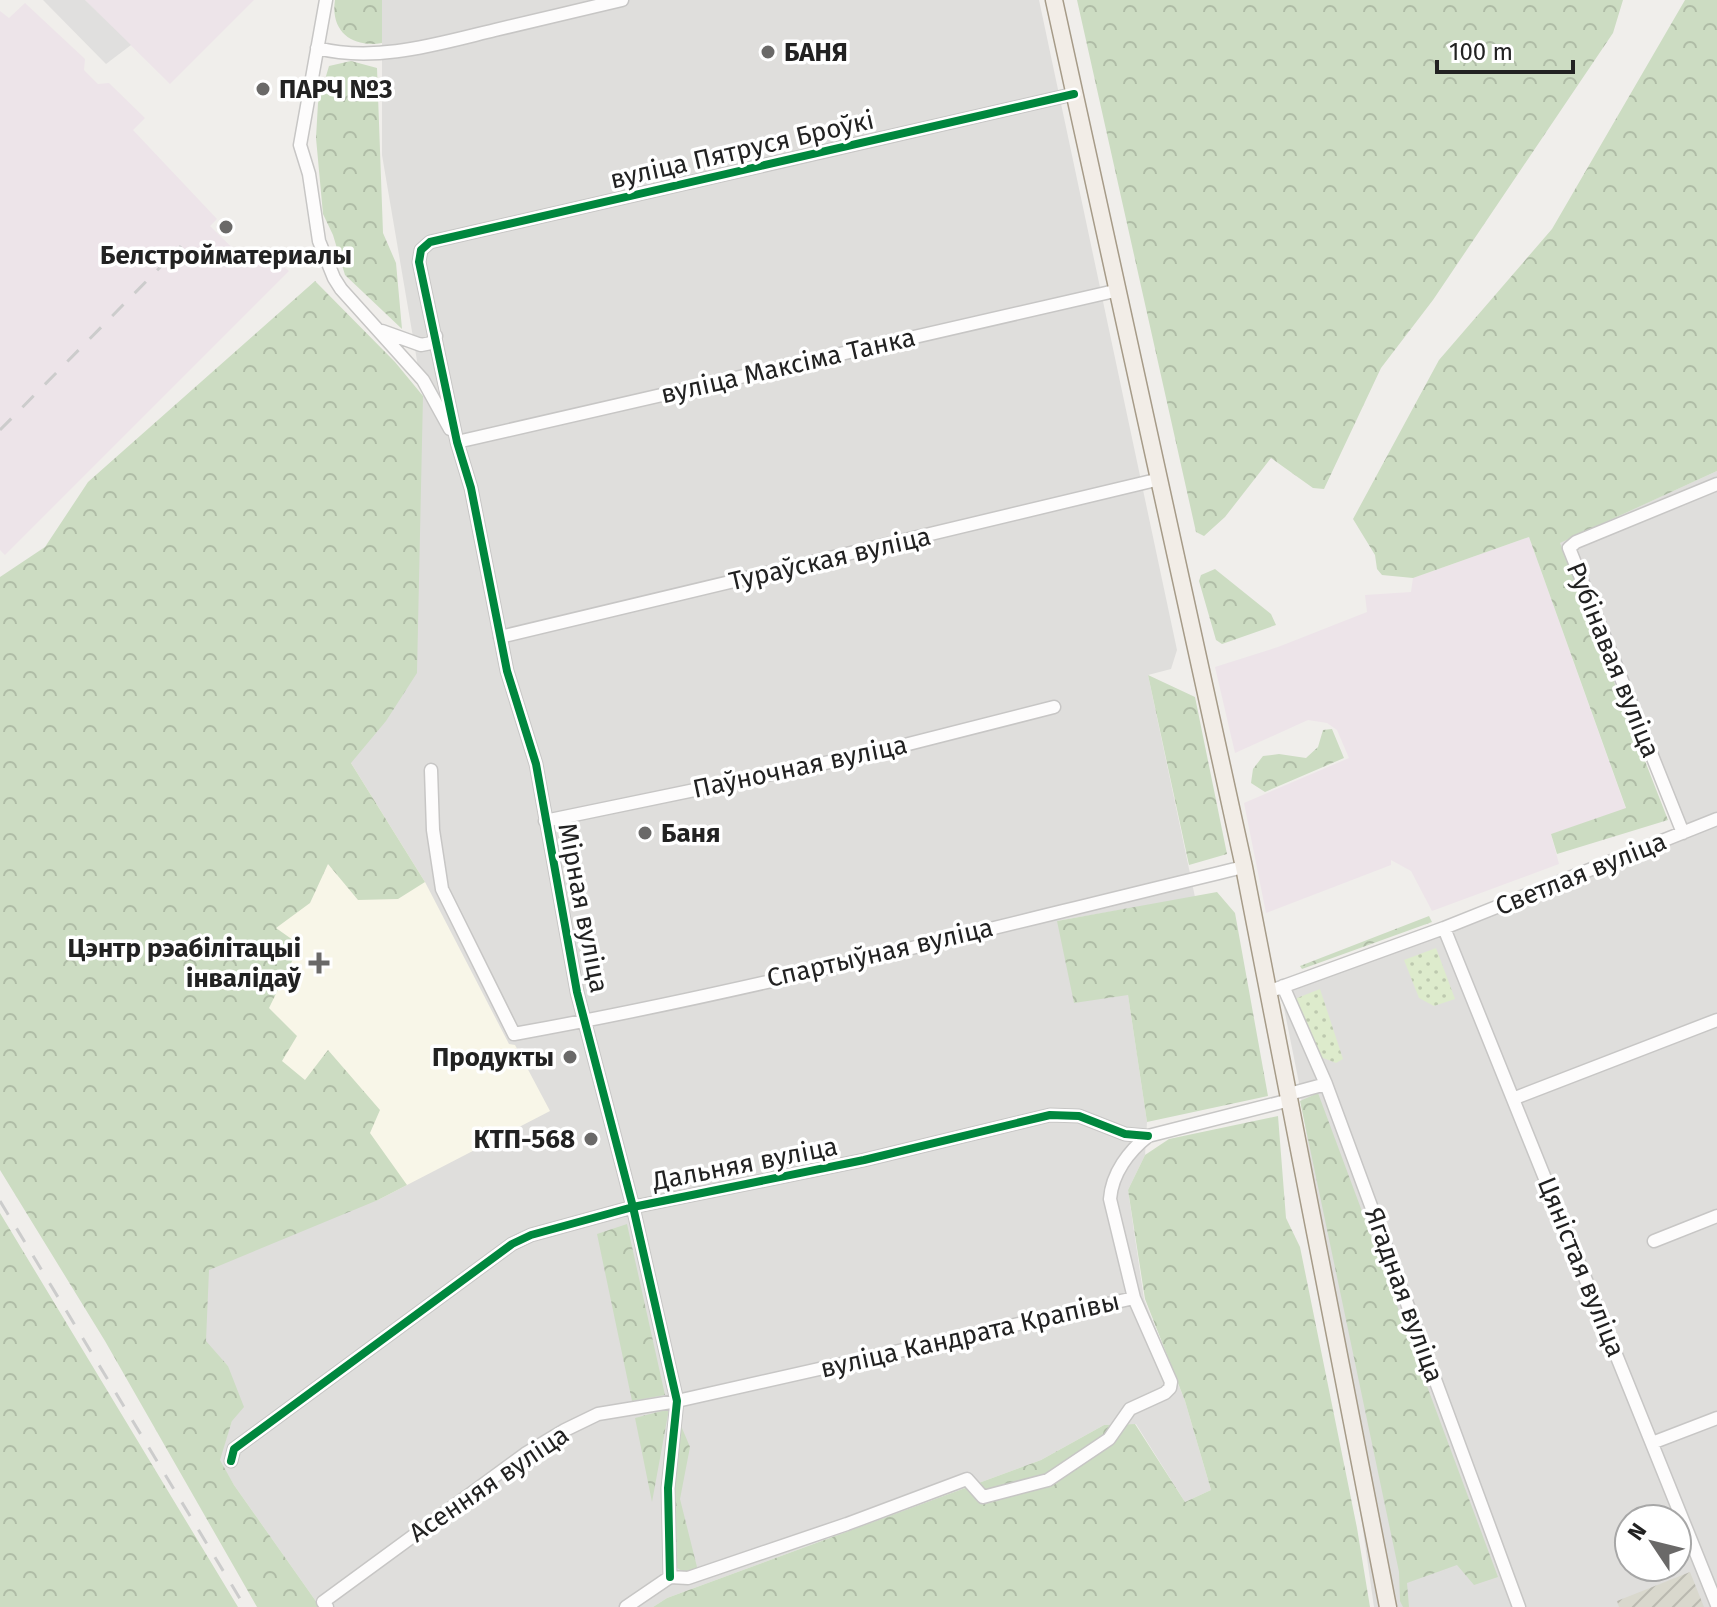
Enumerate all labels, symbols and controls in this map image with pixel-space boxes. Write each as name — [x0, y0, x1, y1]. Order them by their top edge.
scale bar — [1437, 24, 1573, 74]
place label: БАНЯ — [784, 37, 848, 68]
text: 100 m — [1449, 38, 1513, 66]
marker: БАНЯ — [759, 43, 777, 61]
place label: ПАРЧ №3 — [279, 74, 392, 105]
marker: ПАРЧ №3 — [254, 80, 272, 98]
street label: вуліца Пятруся Броўкі — [607, 105, 877, 195]
marker: Белстройматериалы — [217, 218, 235, 236]
place label: Белстройматериалы — [100, 240, 352, 271]
street label: вуліца Максіма Танка — [658, 322, 918, 410]
street label: Тураўская вуліца — [726, 521, 934, 597]
street label: Рубінавая вуліца — [1560, 558, 1666, 762]
street label: Паўночная вуліца — [690, 729, 910, 805]
place label: Баня — [661, 818, 720, 849]
street label: Мірная вуліца — [551, 820, 615, 996]
marker: Баня — [636, 824, 654, 842]
street label: Светлая вуліца — [1491, 826, 1671, 922]
street label: Спартыўная вуліца — [764, 912, 996, 994]
place label: Цэнтр рэабілітацыі інвалідаў — [67, 933, 302, 994]
marker: Цэнтр рэабілітацыі інвалідаў — [308, 952, 330, 974]
place label: Продукты — [432, 1042, 554, 1073]
marker: Продукты — [561, 1048, 579, 1066]
place label: КТП-568 — [473, 1124, 575, 1155]
marker: КТП-568 — [582, 1130, 600, 1148]
street label: Дальняя вуліца — [649, 1131, 840, 1197]
street label: Цяністая вуліца — [1531, 1173, 1631, 1361]
street label: Ягадная вуліца — [1358, 1203, 1450, 1387]
street label: вуліца Кандрата Крапівы — [817, 1285, 1123, 1385]
street label: Асенняя вуліца — [403, 1419, 575, 1549]
north arrow — [1613, 1503, 1693, 1583]
text: N — [1622, 1518, 1652, 1546]

